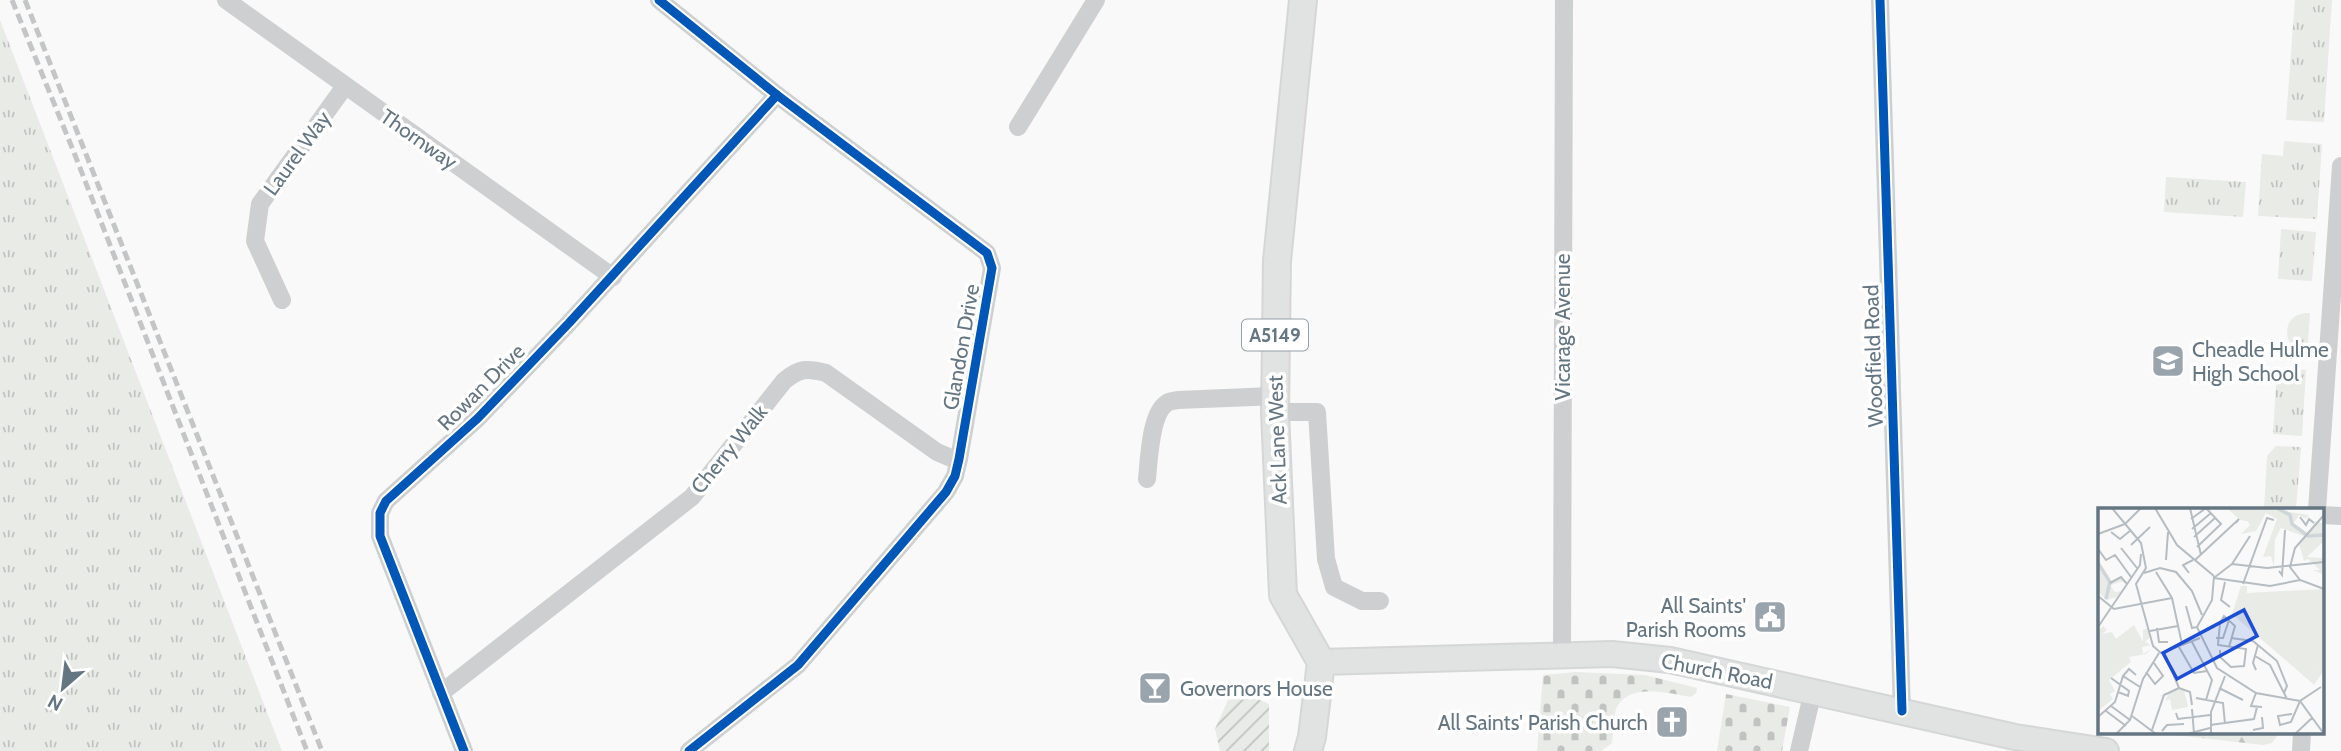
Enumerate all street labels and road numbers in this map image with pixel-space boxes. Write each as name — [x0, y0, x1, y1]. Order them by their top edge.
street label: Thornway — [376, 104, 462, 175]
street label: Laurel Way — [258, 106, 336, 200]
street label: Vicarage Avenue — [1550, 253, 1575, 400]
street label: Glandon Drive — [938, 282, 984, 412]
street label: Woodfield Road — [1858, 284, 1888, 428]
road number: A5149 — [1242, 320, 1308, 350]
street label: Rowan Drive — [432, 338, 530, 436]
street label: Ack Lane West — [1262, 375, 1292, 505]
street label: Cherry Walk — [686, 399, 773, 499]
street label: Church Road — [1659, 648, 1775, 694]

